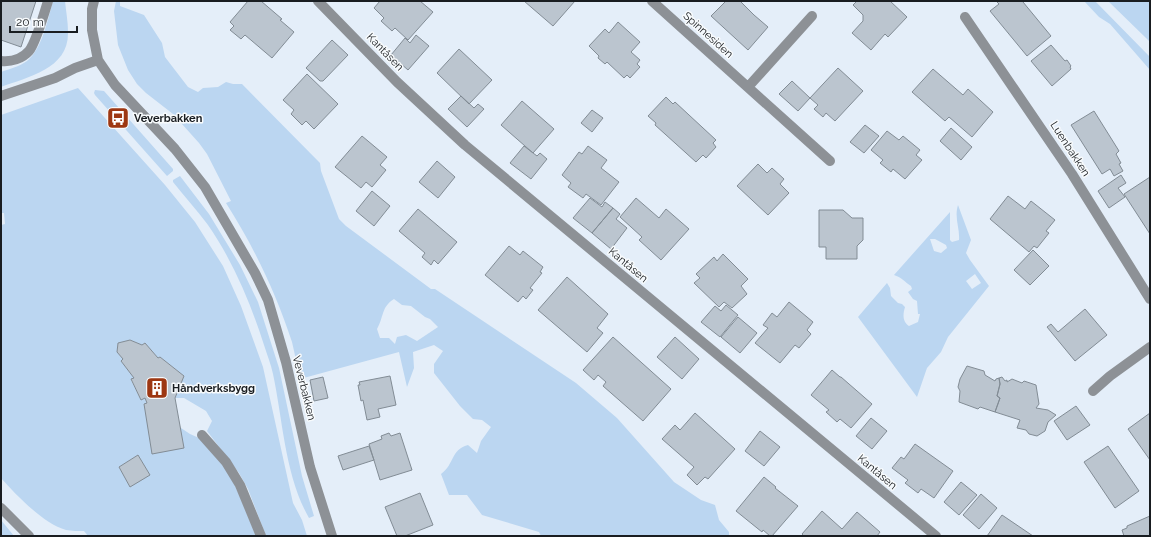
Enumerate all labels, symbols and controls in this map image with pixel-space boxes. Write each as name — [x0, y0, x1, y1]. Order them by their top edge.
scale bar — [10, 8, 77, 34]
street label: Spinnesiden — [680, 9, 736, 61]
text: 20 m — [16, 15, 44, 29]
street label: Kantåsen — [364, 30, 406, 74]
bus stop icon: Veverbakken — [105, 105, 131, 131]
place label: Veverbakken — [134, 112, 203, 125]
street label: Luenbakken — [1047, 119, 1093, 179]
street label: Kantåsen — [606, 245, 650, 285]
street label: Veverbakken — [290, 354, 318, 422]
building icon: Håndverksbygg — [144, 375, 170, 401]
place label: Håndverksbygg — [172, 382, 255, 395]
street label: Kantåsen — [855, 452, 899, 492]

